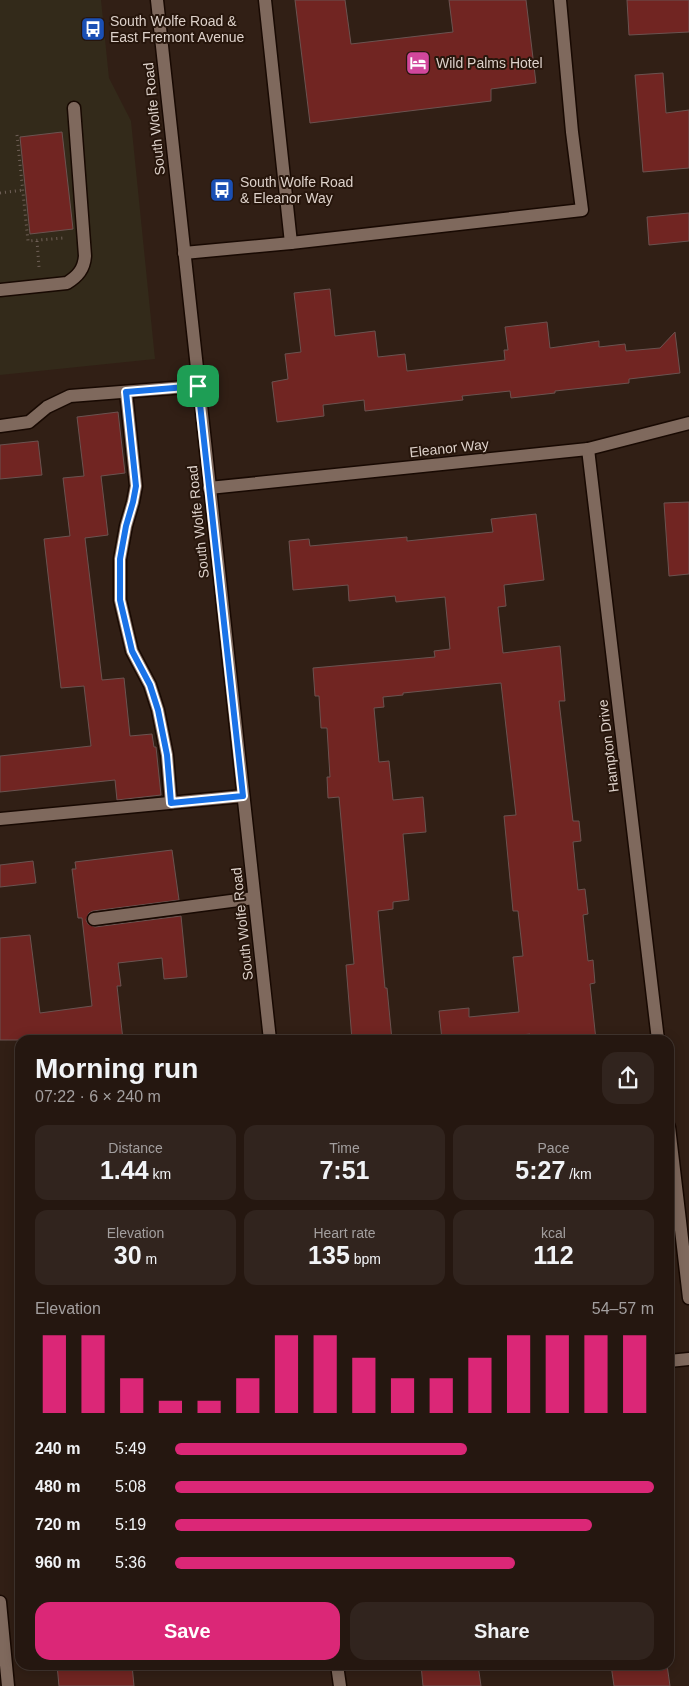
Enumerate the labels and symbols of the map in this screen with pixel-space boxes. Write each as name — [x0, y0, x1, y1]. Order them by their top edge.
place label: South Wolfe Road & East Fremont Avenue — [110, 13, 245, 45]
bus stop icon: South Wolfe Road & East Fremont Avenue — [80, 16, 106, 42]
hotel icon: Wild Palms Hotel — [405, 50, 431, 76]
place label: Wild Palms Hotel — [436, 55, 543, 71]
street label: South Wolfe Road — [140, 62, 168, 176]
place label: South Wolfe Road & Eleanor Way — [240, 174, 353, 206]
bus stop icon: South Wolfe Road & Eleanor Way — [209, 177, 235, 203]
pin — [177, 365, 219, 407]
street label: Eleanor Way — [409, 436, 489, 460]
street label: South Wolfe Road — [184, 465, 212, 579]
street label: Hampton Drive — [594, 698, 622, 793]
street label: South Wolfe Road — [228, 867, 256, 981]

